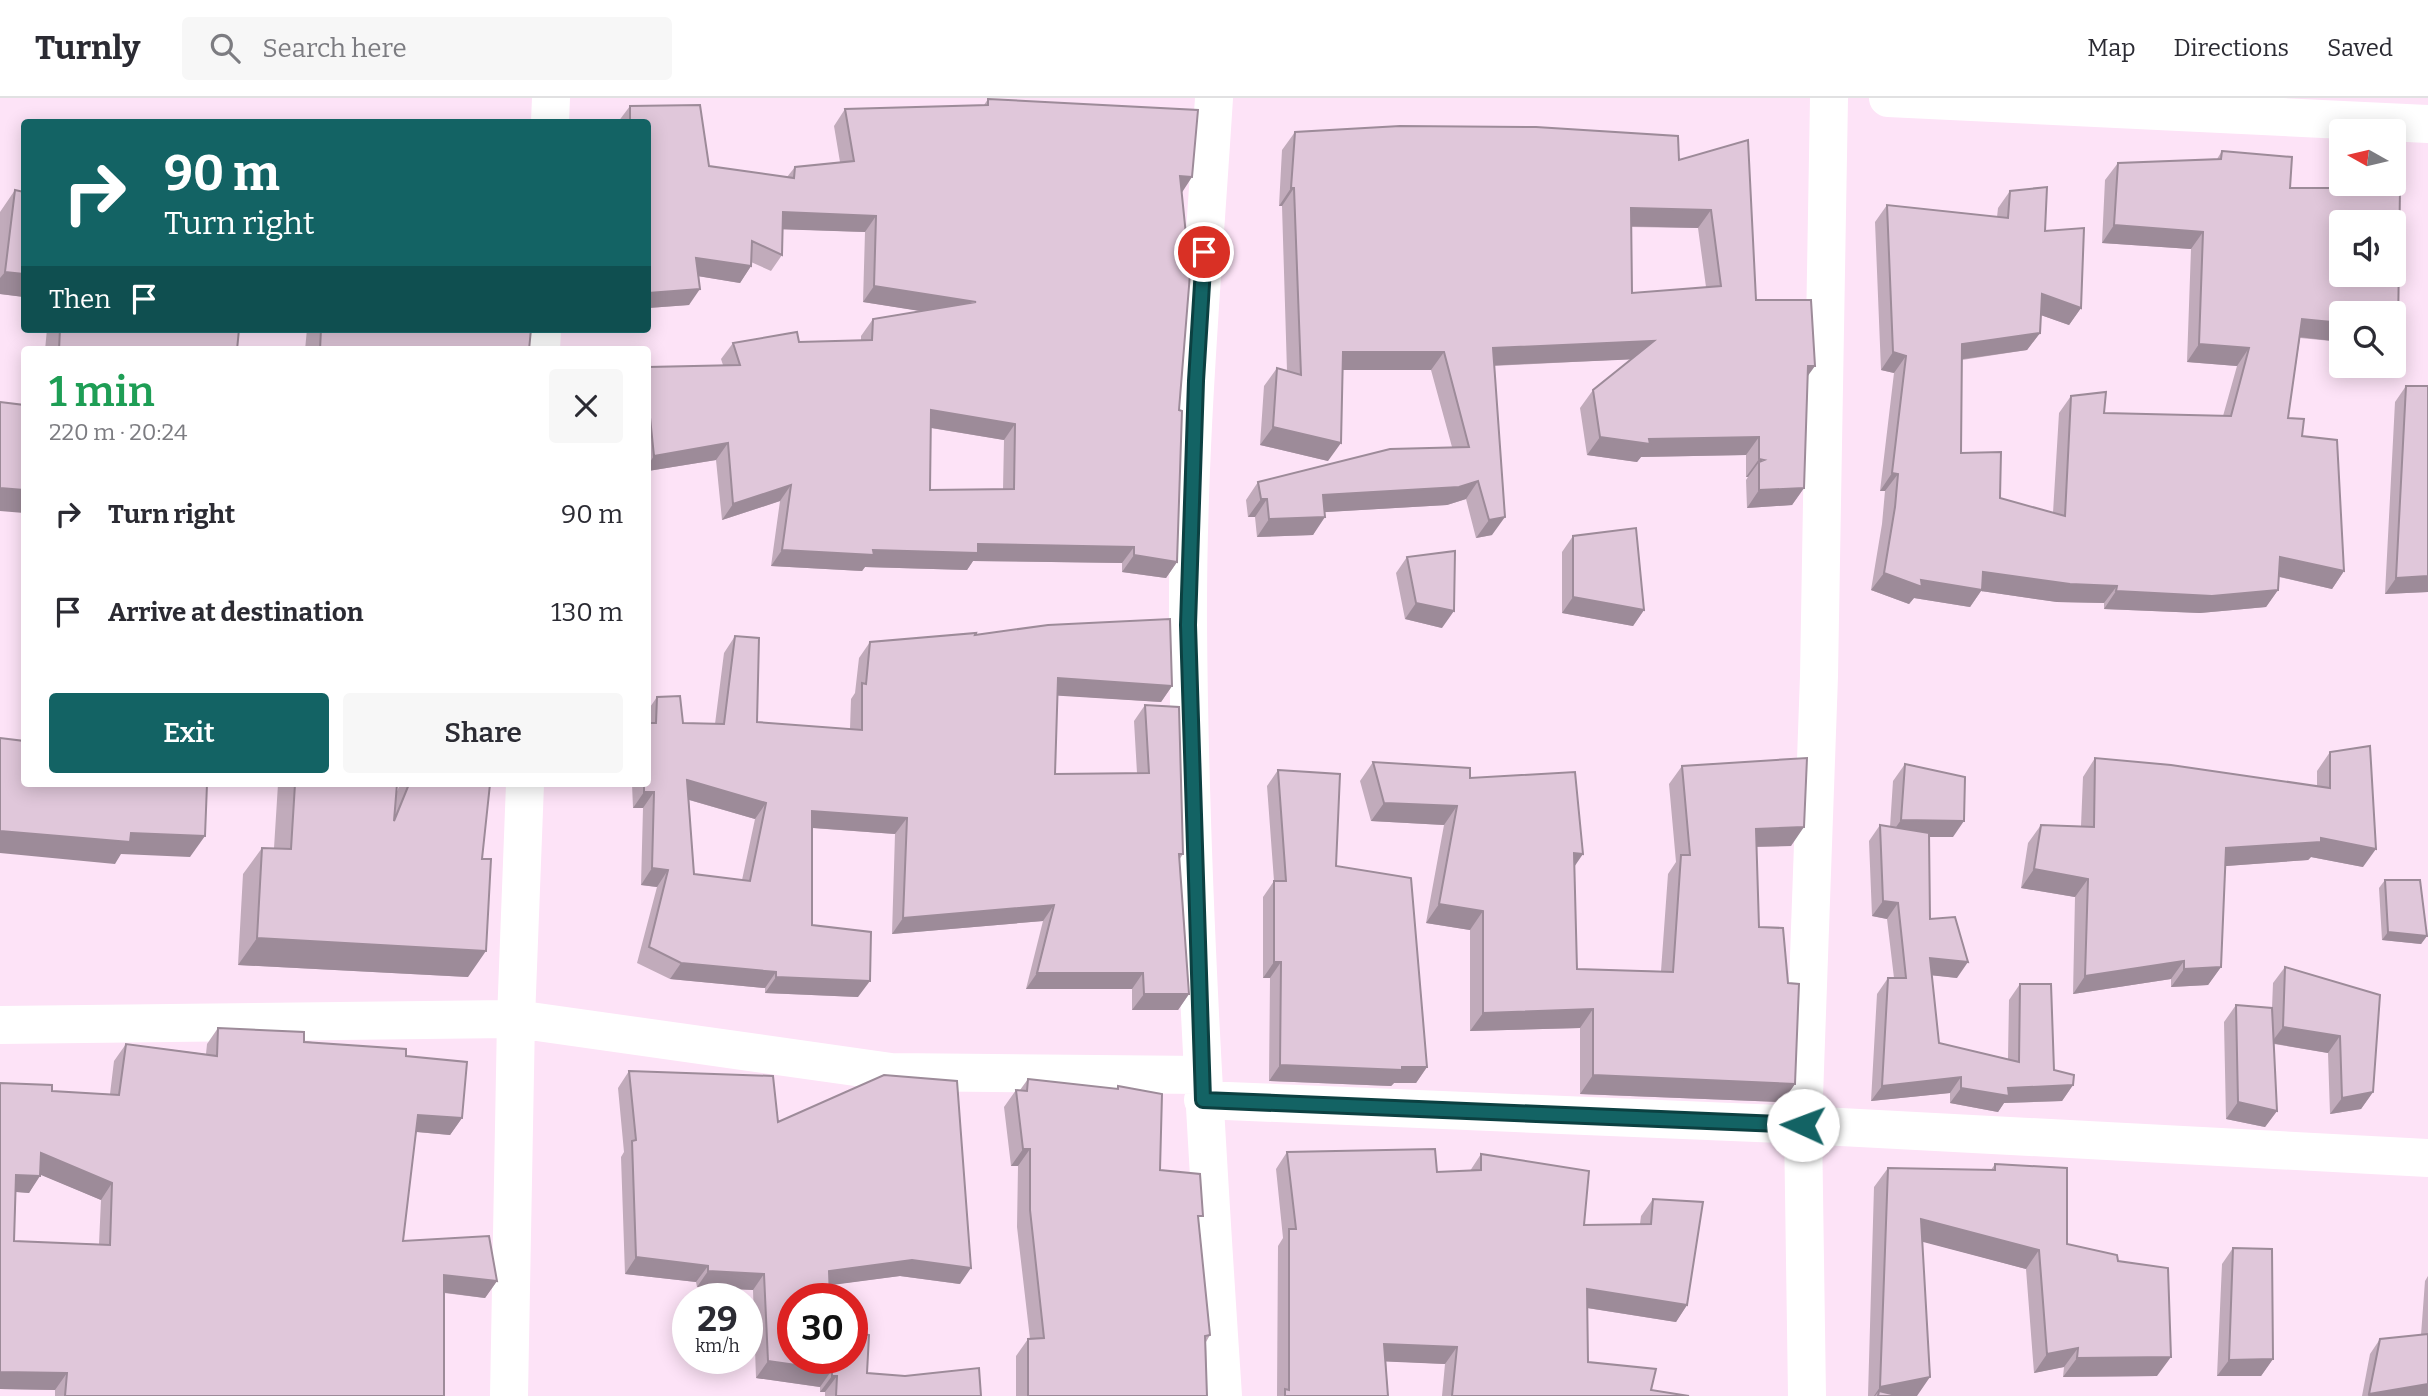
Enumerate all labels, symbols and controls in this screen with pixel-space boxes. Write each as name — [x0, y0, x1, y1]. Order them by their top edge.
search box — [182, 17, 672, 80]
text: Turnly — [35, 28, 140, 68]
icon: search — [206, 29, 244, 67]
text: Search here — [262, 33, 407, 64]
text: Map — [2087, 34, 2136, 62]
text: Directions — [2174, 34, 2289, 62]
text: Saved — [2327, 34, 2393, 62]
north arrow — [2329, 119, 2406, 196]
map controls — [2329, 119, 2406, 378]
text: 90 m — [164, 144, 280, 203]
icon: right — [49, 147, 140, 238]
text: Turn right — [164, 204, 315, 242]
button: sound — [2329, 210, 2406, 287]
pin — [1174, 222, 1234, 282]
icon: arrive — [1185, 233, 1223, 271]
icon: arrive — [125, 280, 163, 318]
text: Then — [49, 284, 111, 315]
button: search — [2329, 301, 2406, 378]
text: 1 min — [49, 367, 155, 417]
button: close — [549, 369, 623, 443]
text: 220 m · 20:24 — [49, 418, 187, 446]
icon: right — [49, 495, 87, 533]
text: Turn right — [108, 499, 235, 530]
text: 90 m — [561, 499, 623, 530]
icon: arrive — [49, 593, 87, 631]
text: Arrive at destination — [108, 597, 363, 628]
text: 130 m — [551, 597, 623, 628]
button: Exit — [49, 693, 329, 773]
button: Share — [343, 693, 623, 773]
position arrow — [1766, 1088, 1840, 1162]
speed limit sign: 30 — [777, 1283, 868, 1374]
text: 29 — [697, 1298, 738, 1340]
text: km/h — [695, 1335, 740, 1357]

